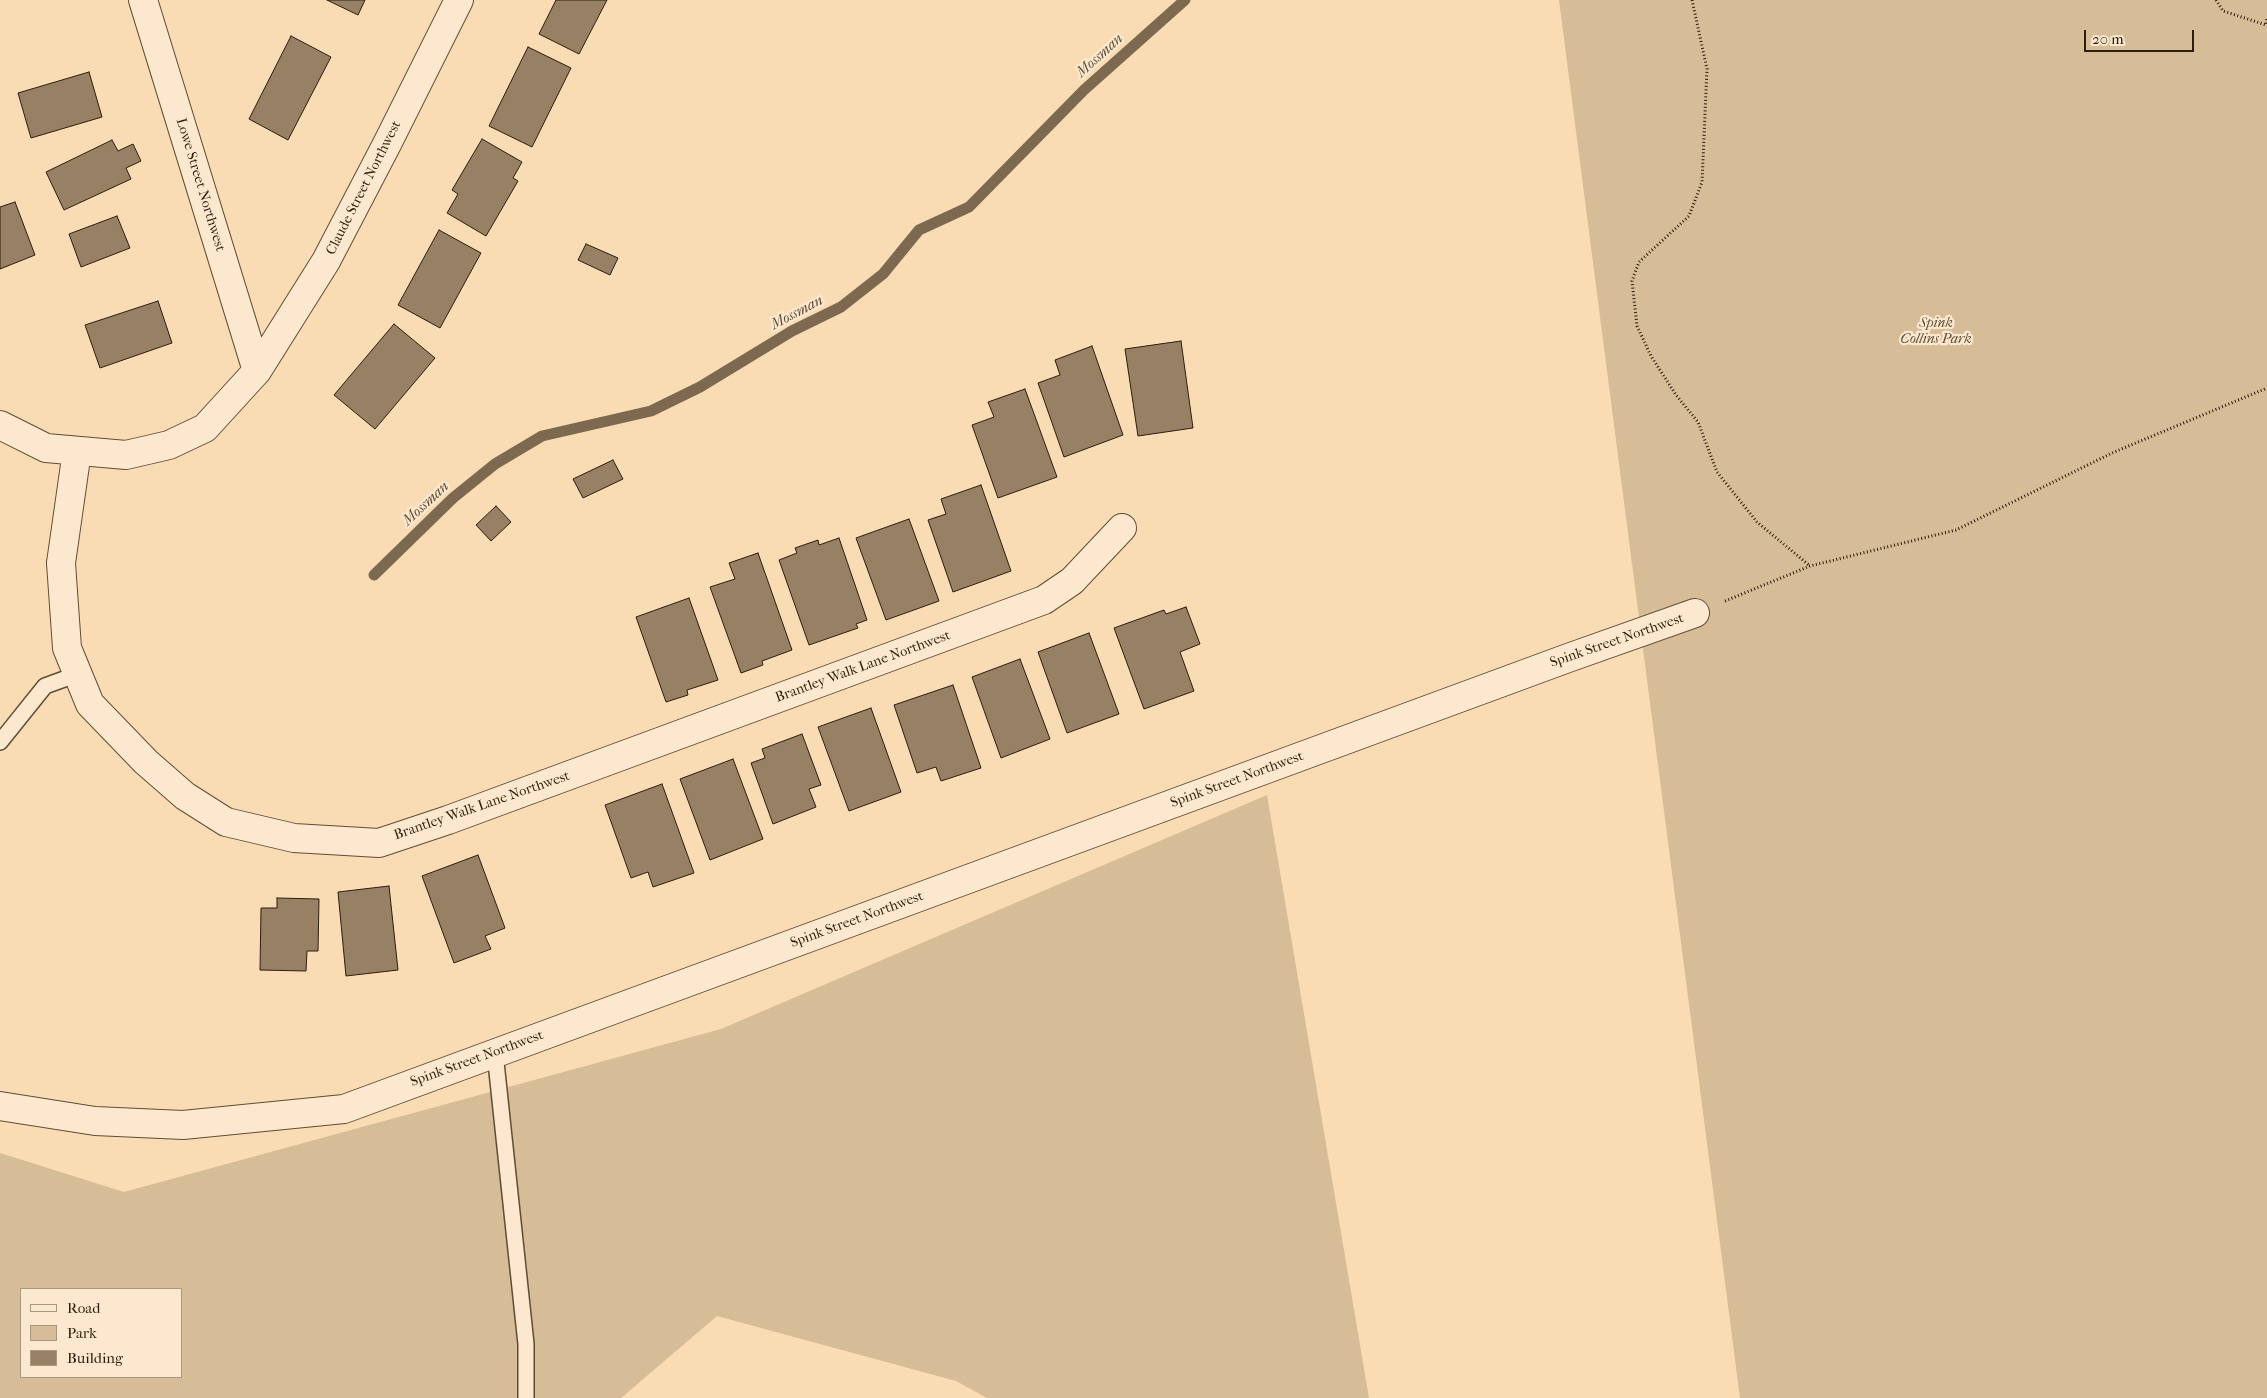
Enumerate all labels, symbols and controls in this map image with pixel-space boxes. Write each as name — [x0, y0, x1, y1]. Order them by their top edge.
scale bar — [2087, 20, 2197, 52]
water label: Mossman — [1073, 30, 1127, 82]
text: 20 m — [2092, 30, 2124, 48]
street label: Lowe Street Northwest — [172, 116, 228, 254]
street label: Claude Street Northwest — [323, 118, 405, 258]
water label: Mossman — [768, 292, 826, 334]
park label: Spink Collins Park — [1900, 316, 1972, 348]
water label: Mossman — [399, 478, 453, 530]
street label: Spink Street Northwest — [1548, 610, 1686, 672]
street label: Brantley Walk Lane Northwest — [773, 627, 953, 707]
street label: Spink Street Northwest — [1168, 748, 1306, 812]
street label: Brantley Walk Lane Northwest — [392, 768, 572, 844]
street label: Spink Street Northwest — [788, 888, 926, 952]
street label: Spink Street Northwest — [408, 1027, 546, 1091]
legend — [20, 1288, 182, 1378]
text: Road — [67, 1299, 100, 1317]
text: Park — [67, 1324, 97, 1342]
text: Building — [67, 1349, 123, 1367]

